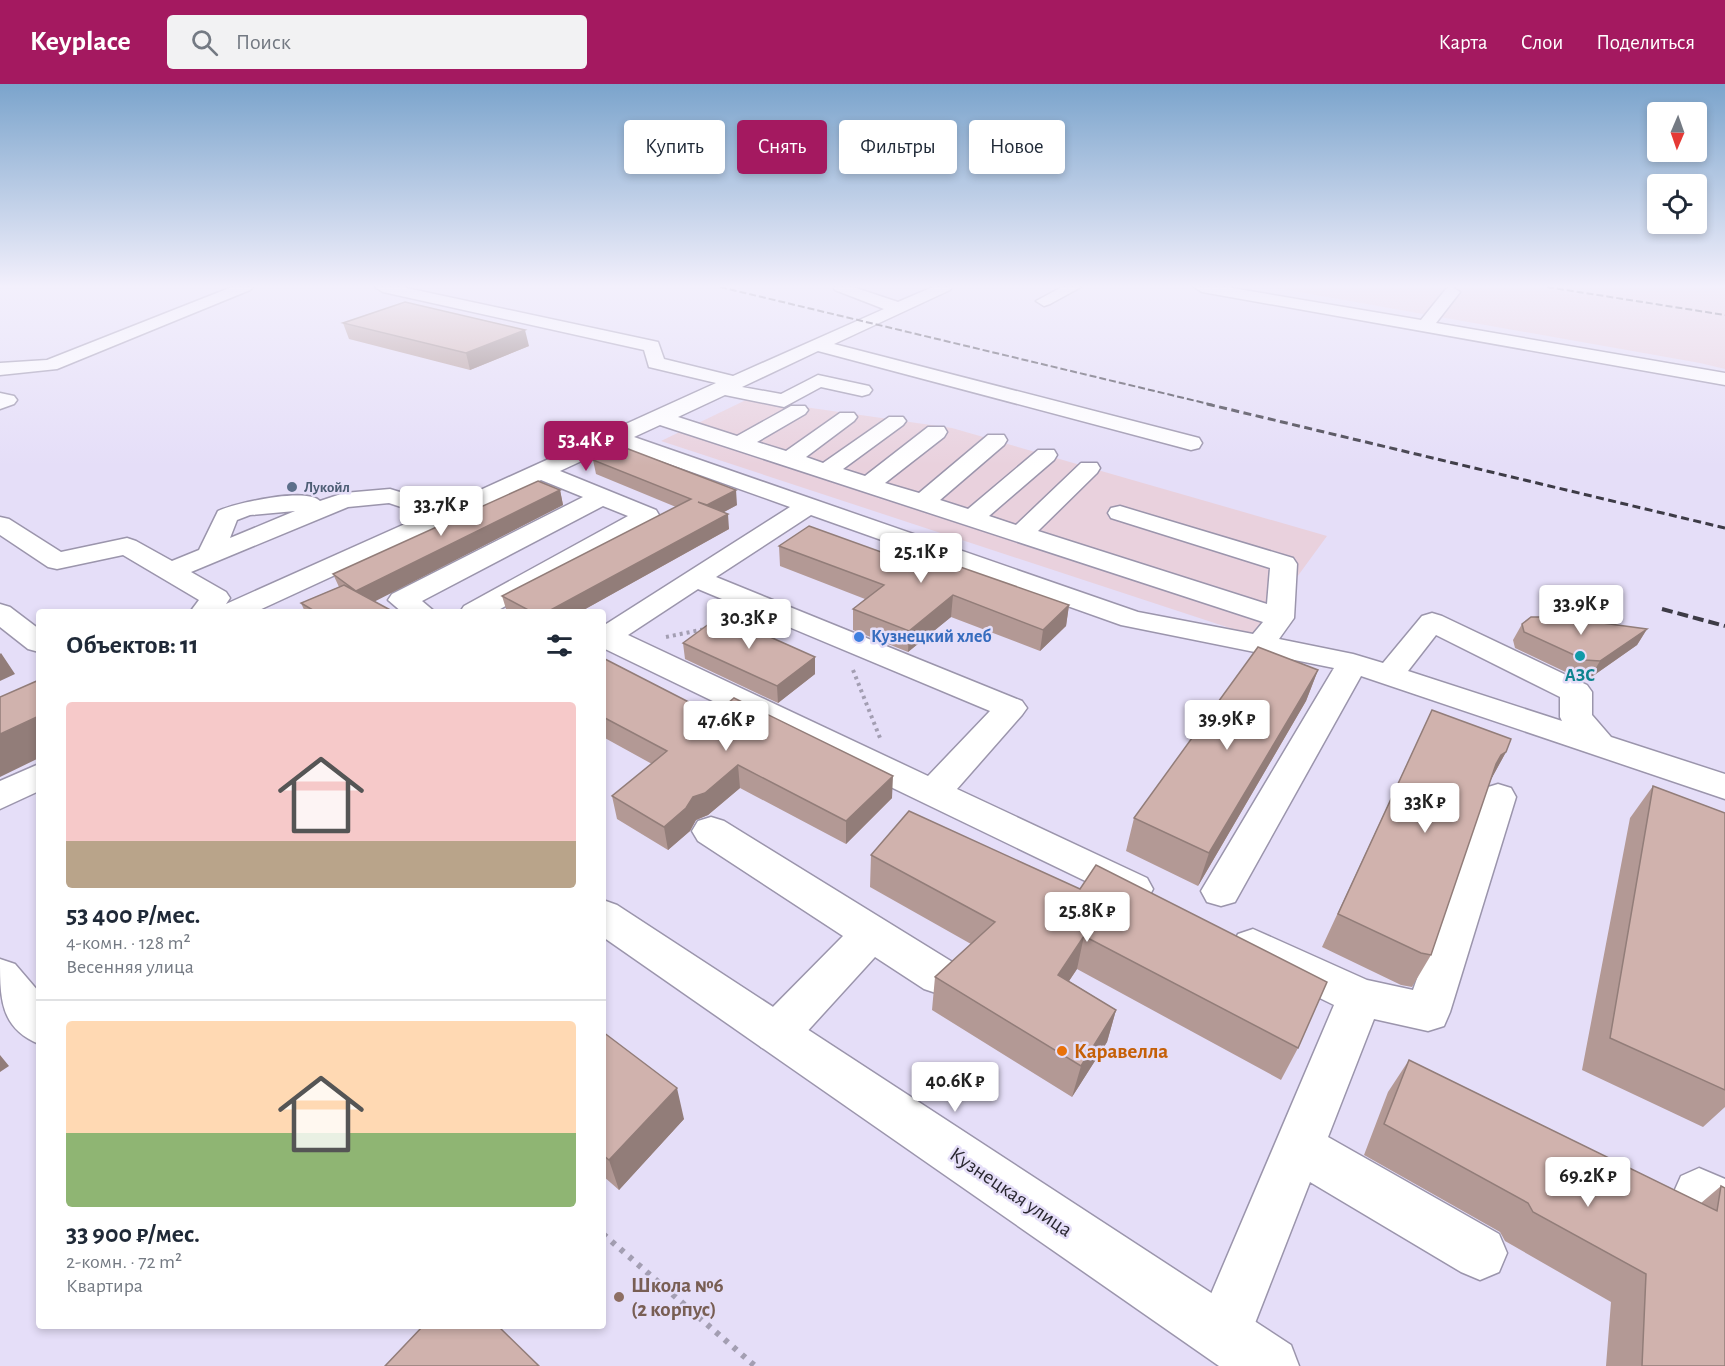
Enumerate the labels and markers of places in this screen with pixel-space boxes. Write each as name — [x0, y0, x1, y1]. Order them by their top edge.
pin: 53.4K ₽ — [531, 421, 641, 472]
marker: Лукойл — [285, 480, 299, 494]
place label: Лукойл — [304, 480, 350, 495]
pin: 33.7K ₽ — [386, 486, 496, 537]
pin: 25.1K ₽ — [866, 533, 976, 584]
pin: 33.9K ₽ — [1526, 585, 1636, 636]
pin: 30.3K ₽ — [694, 599, 804, 650]
place label: Кузнецкий хлеб — [871, 628, 992, 646]
marker: Кузнецкий хлеб — [852, 630, 866, 644]
marker: АЗС — [1573, 649, 1587, 663]
place label: АЗС — [1565, 667, 1595, 685]
pin: 39.9K ₽ — [1172, 700, 1282, 751]
pin: 47.6K ₽ — [671, 701, 781, 752]
pin: 33K ₽ — [1383, 783, 1467, 834]
pin: 25.8K ₽ — [1032, 892, 1142, 943]
place label: Каравелла — [1074, 1041, 1168, 1062]
marker: Каравелла — [1055, 1044, 1069, 1058]
pin: 40.6K ₽ — [900, 1062, 1010, 1113]
pin: 69.2K ₽ — [1533, 1157, 1643, 1208]
place label: Школа №6 (2 корпус) — [631, 1275, 724, 1320]
marker: Школа №6 (2 корпус) — [612, 1290, 626, 1304]

